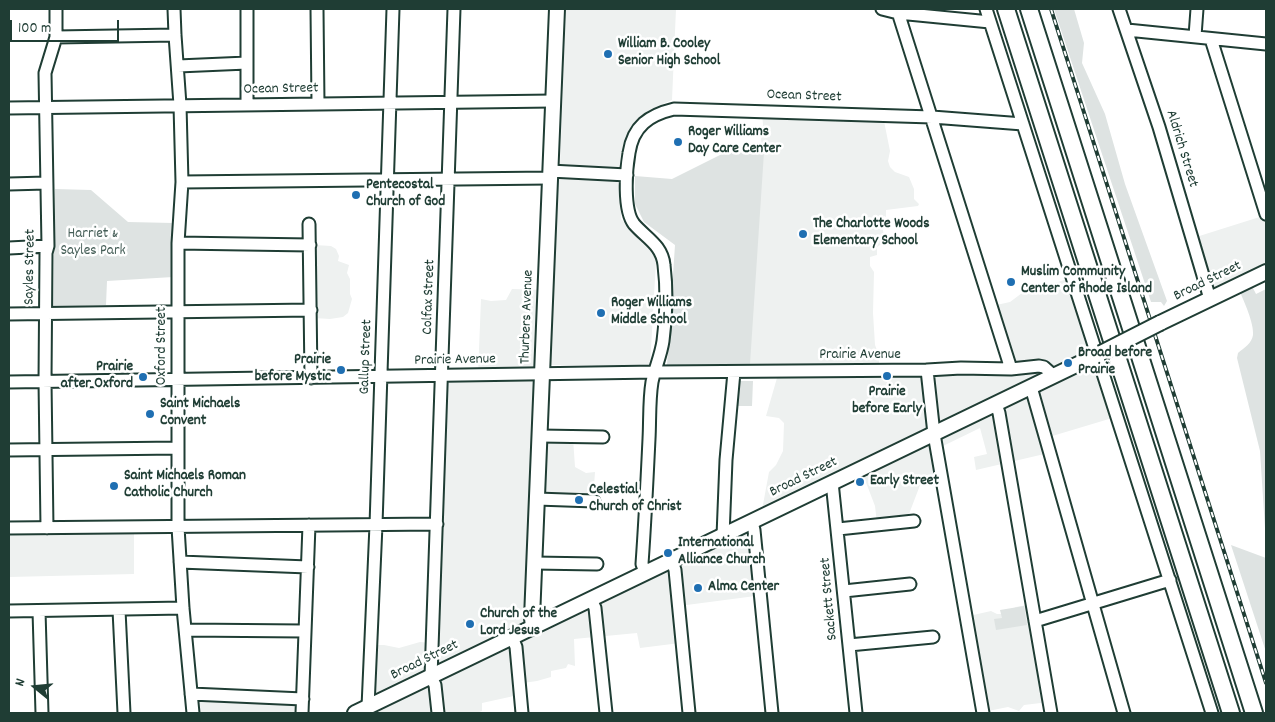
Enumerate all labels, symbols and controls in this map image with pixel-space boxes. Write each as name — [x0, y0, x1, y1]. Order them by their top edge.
scale bar — [12, 10, 121, 42]
text: 100 m — [18, 18, 51, 40]
place label: William B. Cooley Senior High School — [618, 36, 720, 71]
marker: William B. Cooley Senior High School — [602, 48, 614, 60]
street label: Ocean Street — [243, 80, 319, 100]
street label: Ocean Street — [766, 87, 842, 107]
street label: Aldrich Street — [1161, 108, 1201, 190]
place label: Roger Williams Day Care Center — [688, 124, 781, 159]
marker: Roger Williams Day Care Center — [672, 136, 684, 148]
place label: Pentecostal Church of God — [366, 177, 445, 212]
marker: Pentecostal Church of God — [350, 189, 362, 201]
place label: The Charlotte Woods Elementary School — [813, 216, 929, 251]
park label: Harriet & Sayles Park — [60, 226, 126, 261]
marker: The Charlotte Woods Elementary School — [797, 228, 809, 240]
street label: Sayles Street — [21, 229, 41, 305]
street label: Broad Street — [1171, 258, 1245, 306]
street label: Colfax Street — [420, 259, 440, 335]
place label: Muslim Community Center of Rhode Island — [1021, 264, 1152, 299]
street label: Thurbers Avenue — [517, 270, 539, 364]
marker: Muslim Community Center of Rhode Island — [1005, 276, 1017, 288]
place label: Roger Williams Middle School — [611, 295, 692, 330]
street label: Oxford Street — [154, 307, 172, 385]
marker: Roger Williams Middle School — [595, 307, 607, 319]
street label: Gallup Street — [357, 319, 377, 395]
place label: Broad before Prairie — [1078, 345, 1152, 380]
street label: Prairie Avenue — [819, 347, 901, 365]
street label: Prairie Avenue — [414, 351, 496, 371]
place label: Prairie before Mystic — [255, 352, 331, 387]
marker: Broad before Prairie — [1062, 357, 1074, 369]
place label: Prairie after Oxford — [61, 359, 133, 394]
marker: Prairie before Mystic — [335, 364, 347, 376]
marker: Prairie before Early — [881, 370, 893, 382]
marker: Prairie after Oxford — [137, 371, 149, 383]
place label: Prairie before Early — [852, 384, 922, 419]
place label: Saint Michaels Convent — [160, 396, 240, 431]
marker: Saint Michaels Convent — [144, 408, 156, 420]
street label: Broad Street — [767, 454, 841, 502]
place label: Saint Michaels Roman Catholic Church — [124, 468, 246, 503]
place label: Early Street — [870, 473, 939, 491]
marker: Early Street — [854, 476, 866, 488]
marker: Saint Michaels Roman Catholic Church — [108, 480, 120, 492]
place label: Celestial Church of Christ — [589, 482, 681, 517]
marker: Celestial Church of Christ — [573, 494, 585, 506]
place label: International Alliance Church — [678, 535, 765, 570]
marker: International Alliance Church — [662, 547, 674, 559]
street label: Sackett Street — [817, 557, 843, 641]
place label: Alma Center — [708, 579, 779, 597]
marker: Alma Center — [692, 582, 704, 594]
place label: Church of the Lord Jesus — [480, 606, 557, 641]
marker: Church of the Lord Jesus — [464, 618, 476, 630]
street label: Broad Street — [388, 637, 462, 685]
north arrow — [10, 662, 60, 712]
text: N — [10, 676, 31, 689]

